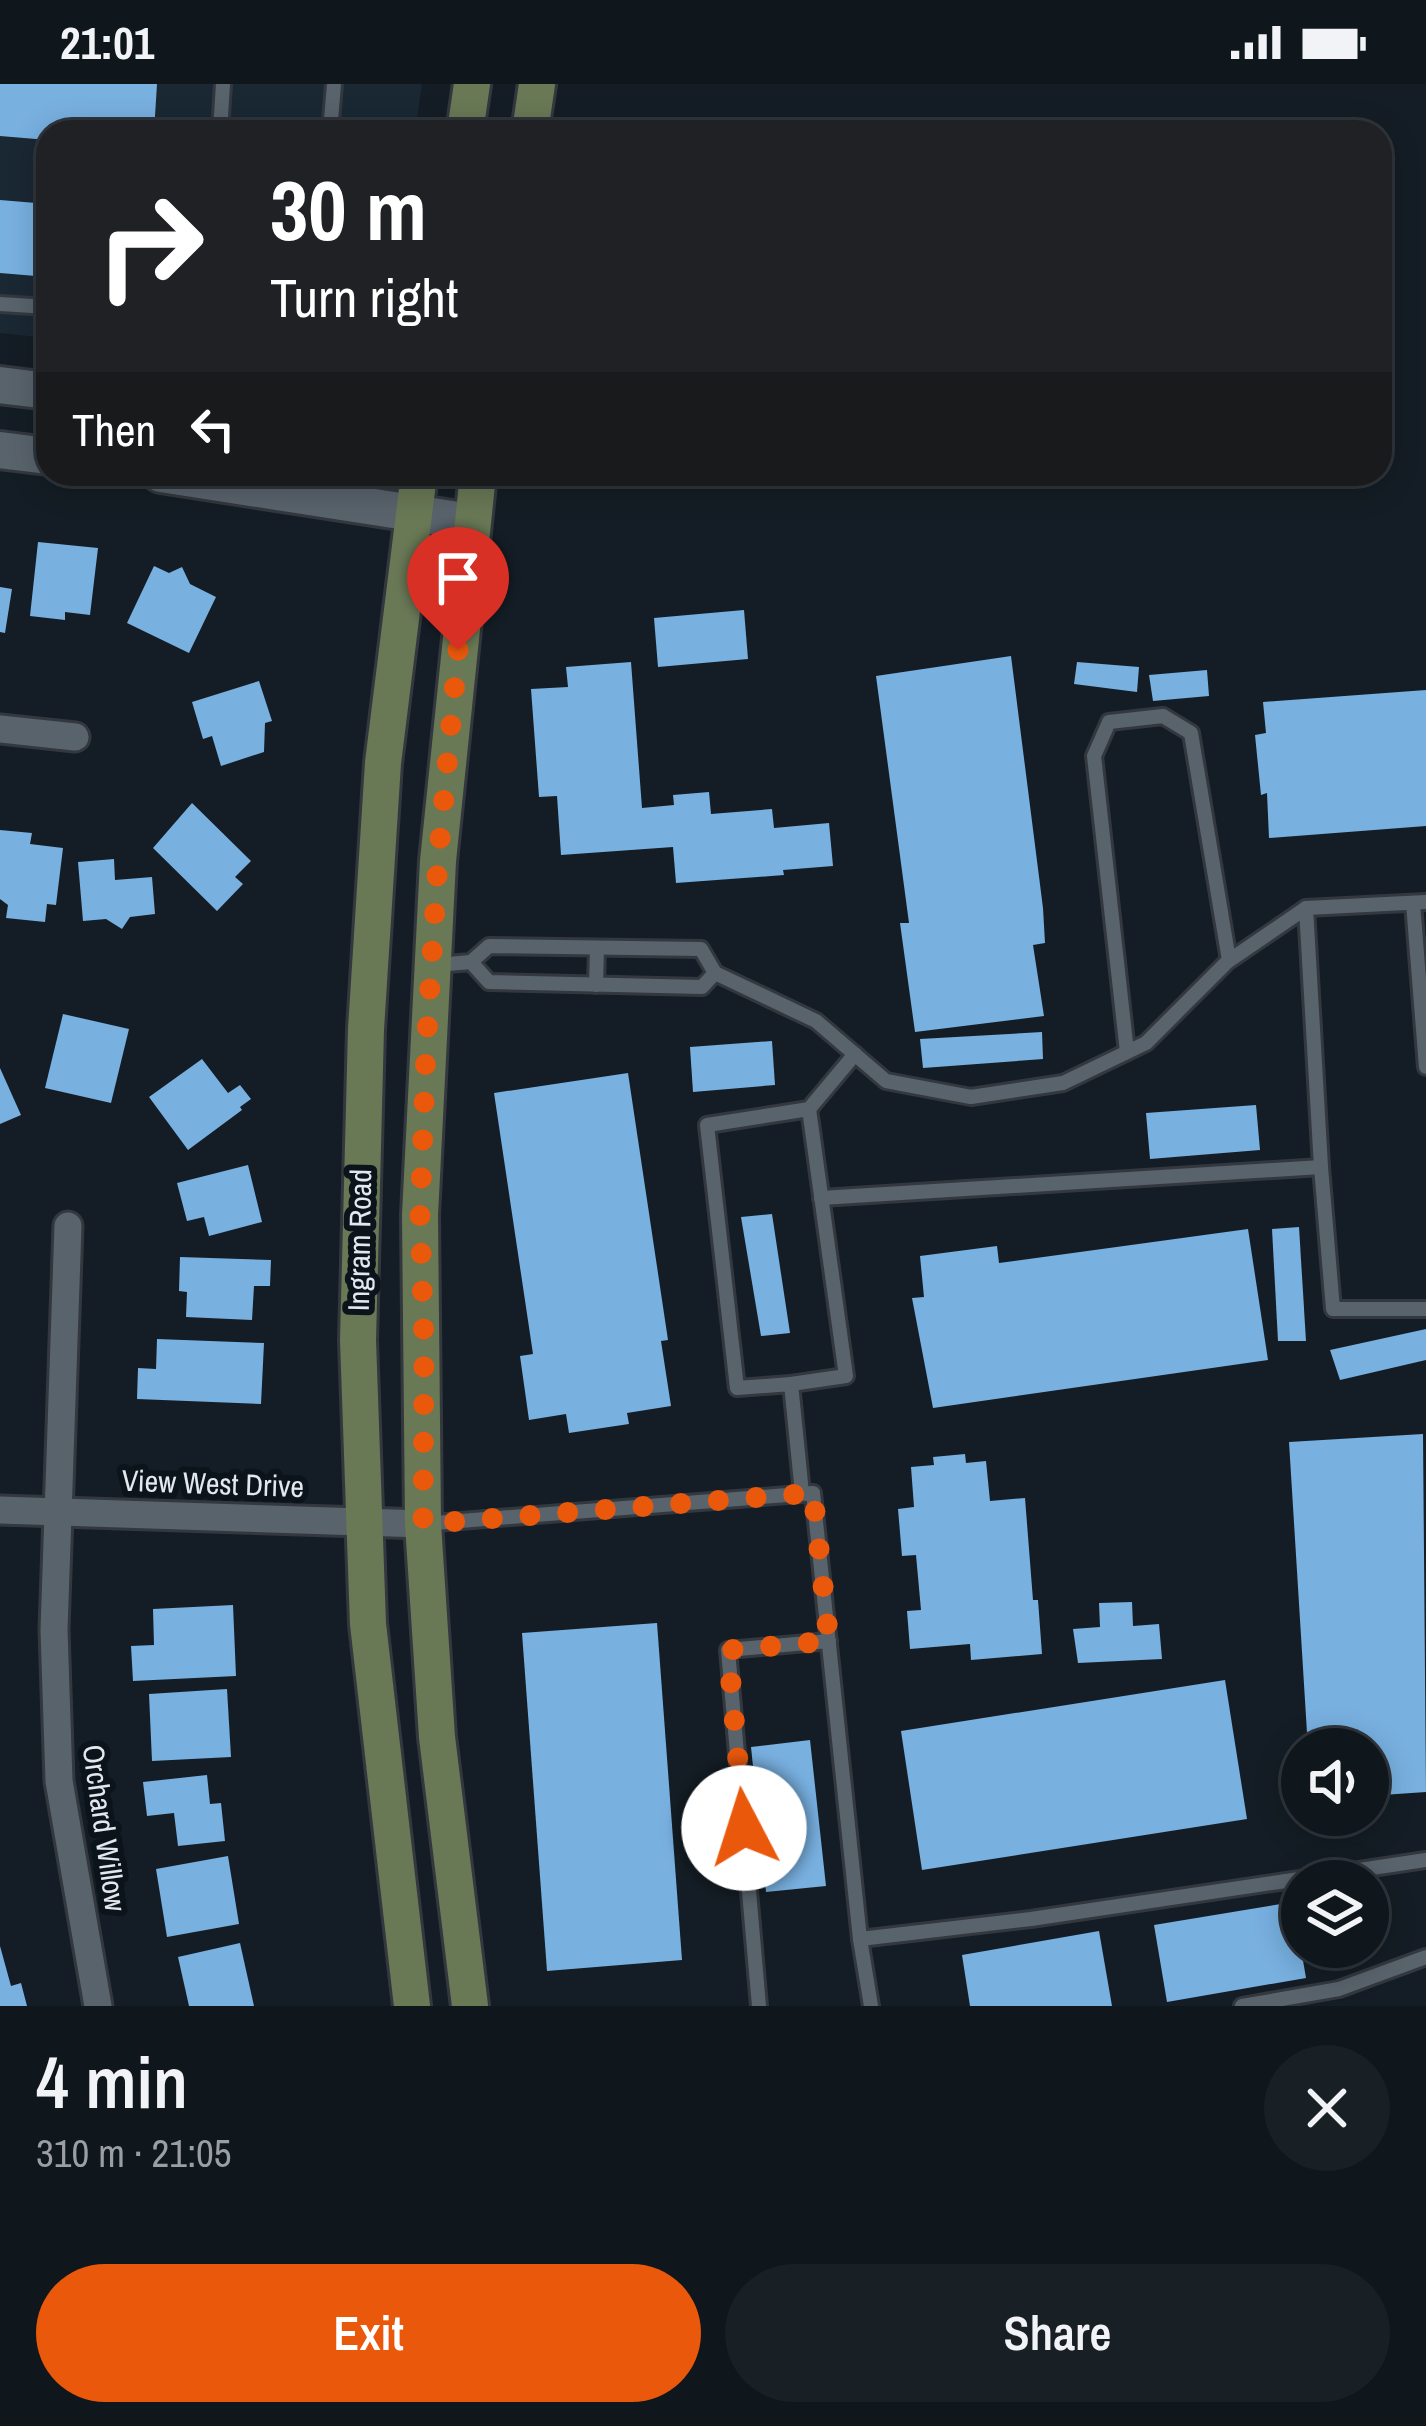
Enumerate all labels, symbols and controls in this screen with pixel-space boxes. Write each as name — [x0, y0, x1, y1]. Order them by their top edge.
text: 21:01 — [60, 12, 154, 73]
text: 30 m — [270, 153, 427, 266]
icon: right — [72, 168, 228, 324]
text: Turn right — [270, 261, 458, 334]
icon: left — [180, 396, 246, 462]
text: Then — [72, 399, 156, 460]
pin — [407, 527, 509, 650]
icon: arrive — [425, 545, 491, 611]
street label: Ingram Road — [338, 1169, 380, 1311]
street label: View West Drive — [121, 1460, 305, 1506]
map controls — [1281, 1728, 1389, 1968]
button: sound — [1281, 1728, 1389, 1836]
street label: Orchard Willow — [73, 1742, 137, 1914]
position arrow — [681, 1765, 807, 1891]
button: layers — [1281, 1860, 1389, 1968]
text: 4 min — [36, 2033, 188, 2130]
button: close — [1264, 2045, 1390, 2171]
text: 310 m · 21:05 — [36, 2127, 232, 2179]
button: Exit — [36, 2264, 701, 2402]
button: Share — [725, 2264, 1390, 2402]

